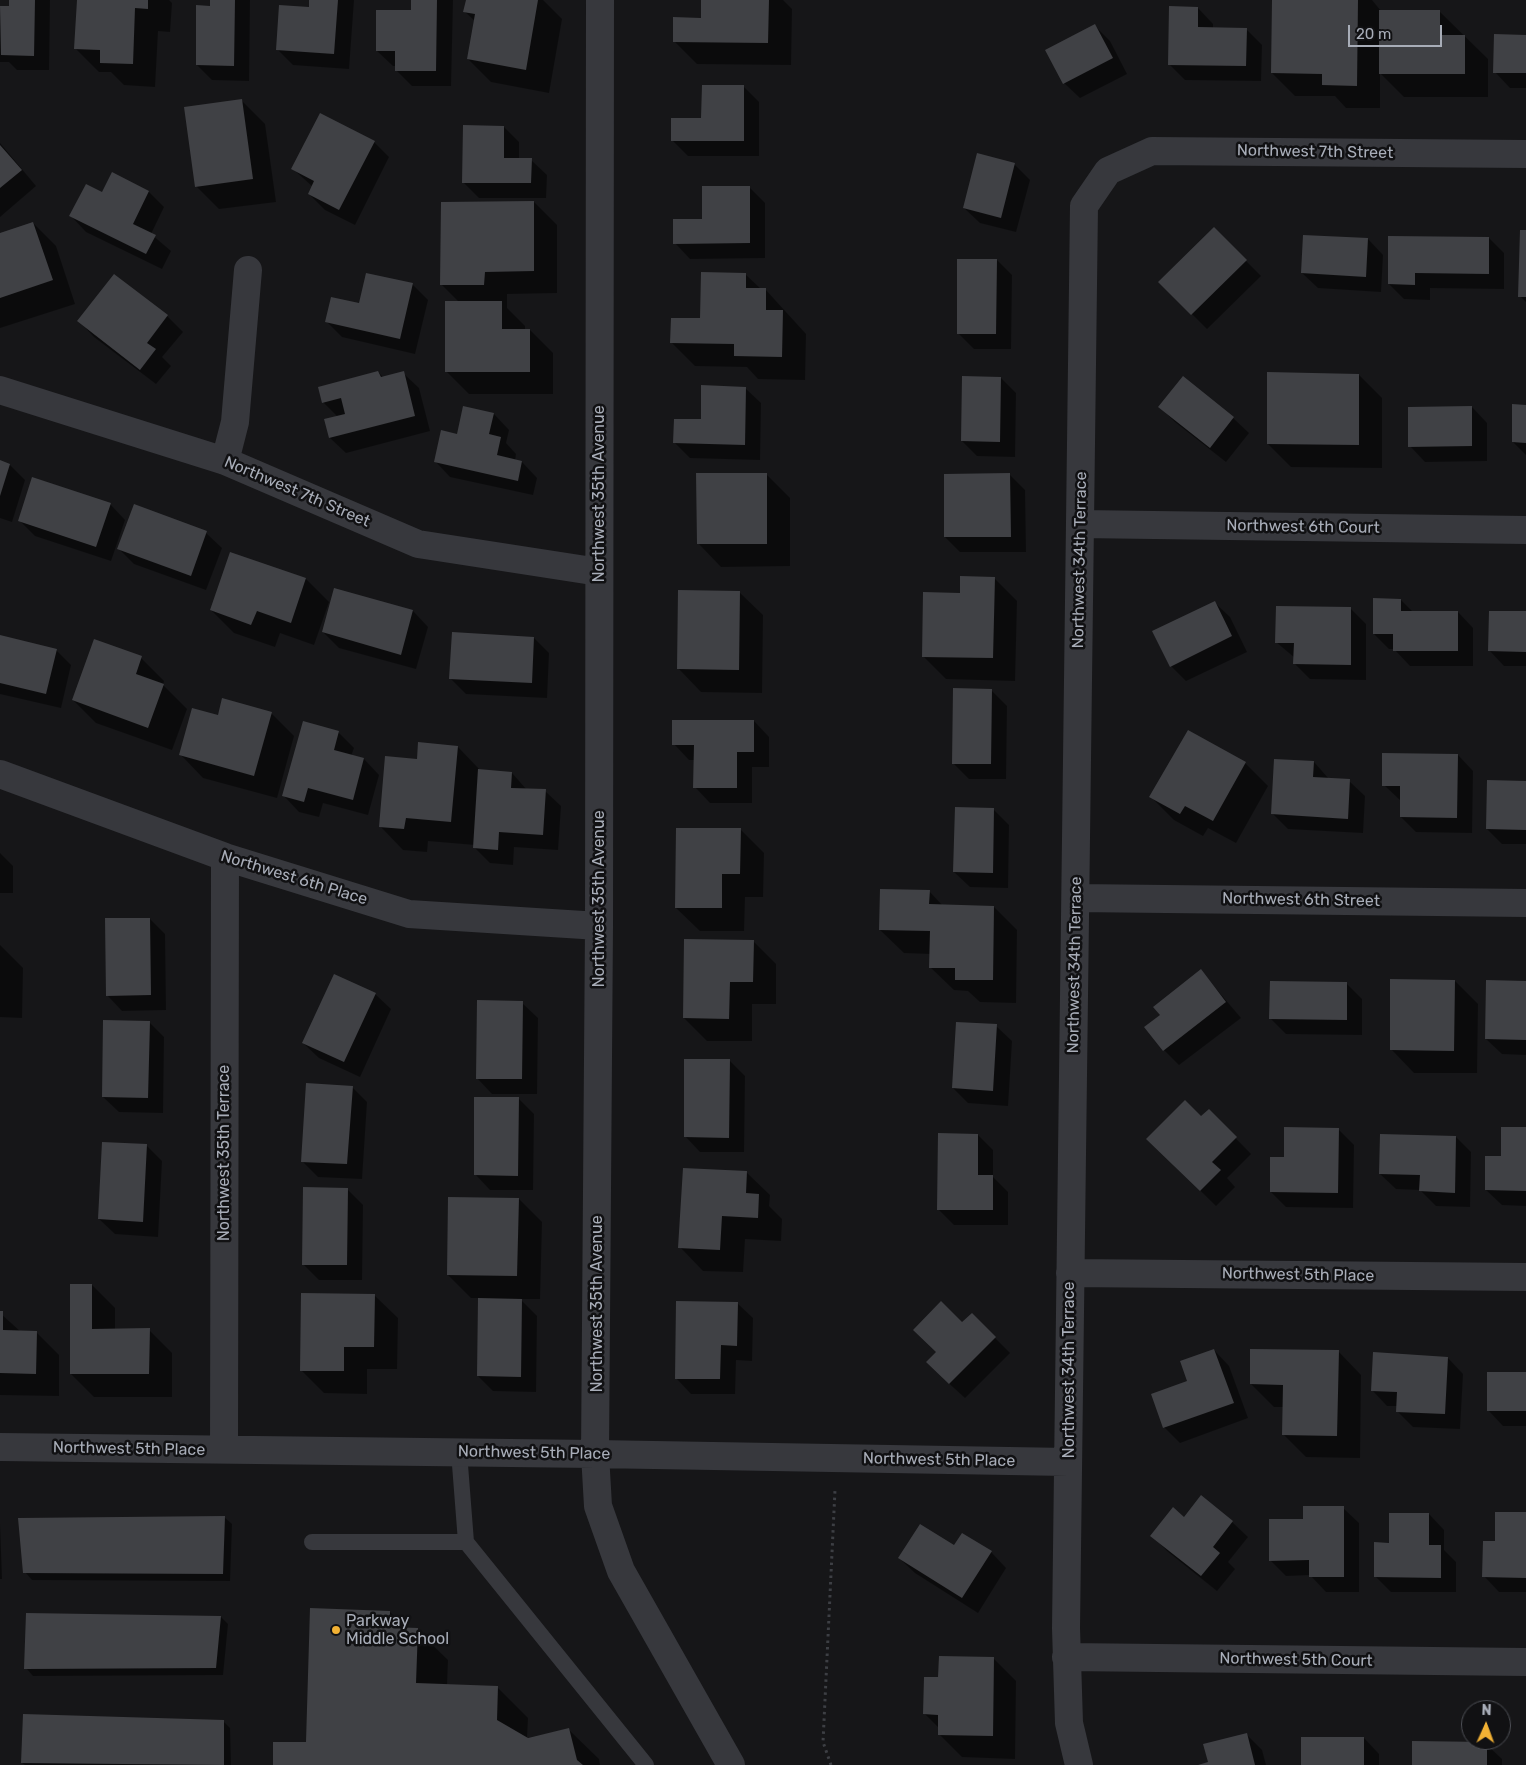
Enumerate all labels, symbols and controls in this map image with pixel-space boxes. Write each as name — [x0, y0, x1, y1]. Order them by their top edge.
scale bar — [1351, 15, 1445, 47]
text: 20 m — [1356, 25, 1391, 43]
street label: Northwest 7th Street — [1237, 141, 1393, 163]
street label: Northwest 35th Avenue — [589, 405, 609, 583]
street label: Northwest 7th Street — [221, 453, 373, 531]
street label: Northwest 34th Terrace — [1069, 471, 1091, 649]
street label: Northwest 6th Court — [1226, 516, 1380, 538]
street label: Northwest 35th Avenue — [589, 810, 609, 988]
street label: Northwest 6th Place — [218, 847, 370, 909]
street label: Northwest 34th Terrace — [1064, 876, 1086, 1054]
street label: Northwest 6th Street — [1222, 889, 1380, 911]
street label: Northwest 35th Terrace — [214, 1065, 234, 1241]
street label: Northwest 35th Avenue — [587, 1215, 607, 1393]
street label: Northwest 5th Place — [1222, 1264, 1374, 1286]
street label: Northwest 34th Terrace — [1059, 1282, 1079, 1458]
street label: Northwest 5th Place — [53, 1438, 205, 1460]
street label: Northwest 5th Place — [458, 1442, 610, 1464]
street label: Northwest 5th Place — [863, 1449, 1015, 1471]
place label: Parkway Middle School — [346, 1611, 449, 1649]
marker: Parkway Middle School — [330, 1624, 342, 1636]
street label: Northwest 5th Court — [1219, 1649, 1373, 1671]
north arrow — [1461, 1700, 1511, 1750]
text: N — [1481, 1702, 1492, 1719]

